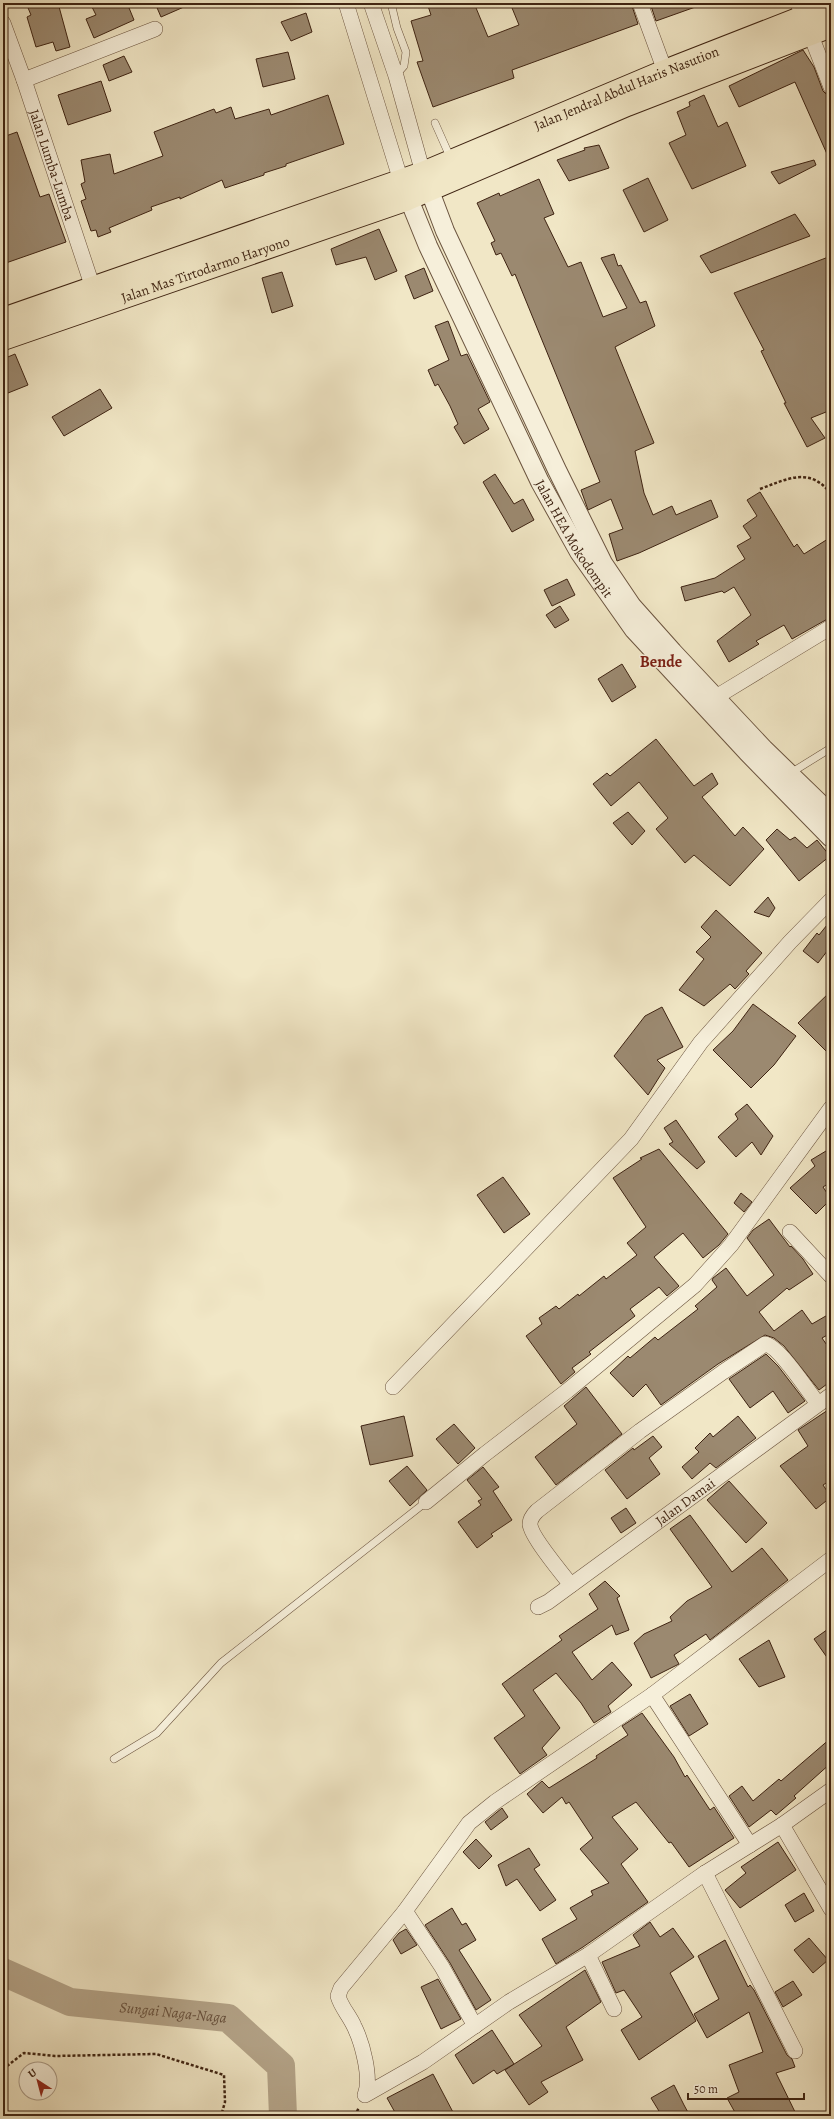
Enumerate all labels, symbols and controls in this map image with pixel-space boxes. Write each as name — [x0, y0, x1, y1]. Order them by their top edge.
street label: Jalan Jendral Abdul Haris Nasution — [531, 41, 722, 135]
street label: Jalan Lumba-Lumba — [25, 107, 80, 223]
street label: Jalan Mas Tirtodarmo Haryono — [119, 231, 292, 307]
street label: Jalan HEA Mokodompit — [531, 476, 618, 602]
district label: Bende — [640, 651, 682, 673]
street label: Jalan Damai — [651, 1473, 719, 1530]
water label: Sungai Naga-Naga — [118, 1997, 228, 2028]
north arrow — [18, 2061, 58, 2101]
text: U — [25, 2065, 40, 2082]
scale bar — [688, 2075, 804, 2101]
text: 50 m — [694, 2081, 718, 2097]

